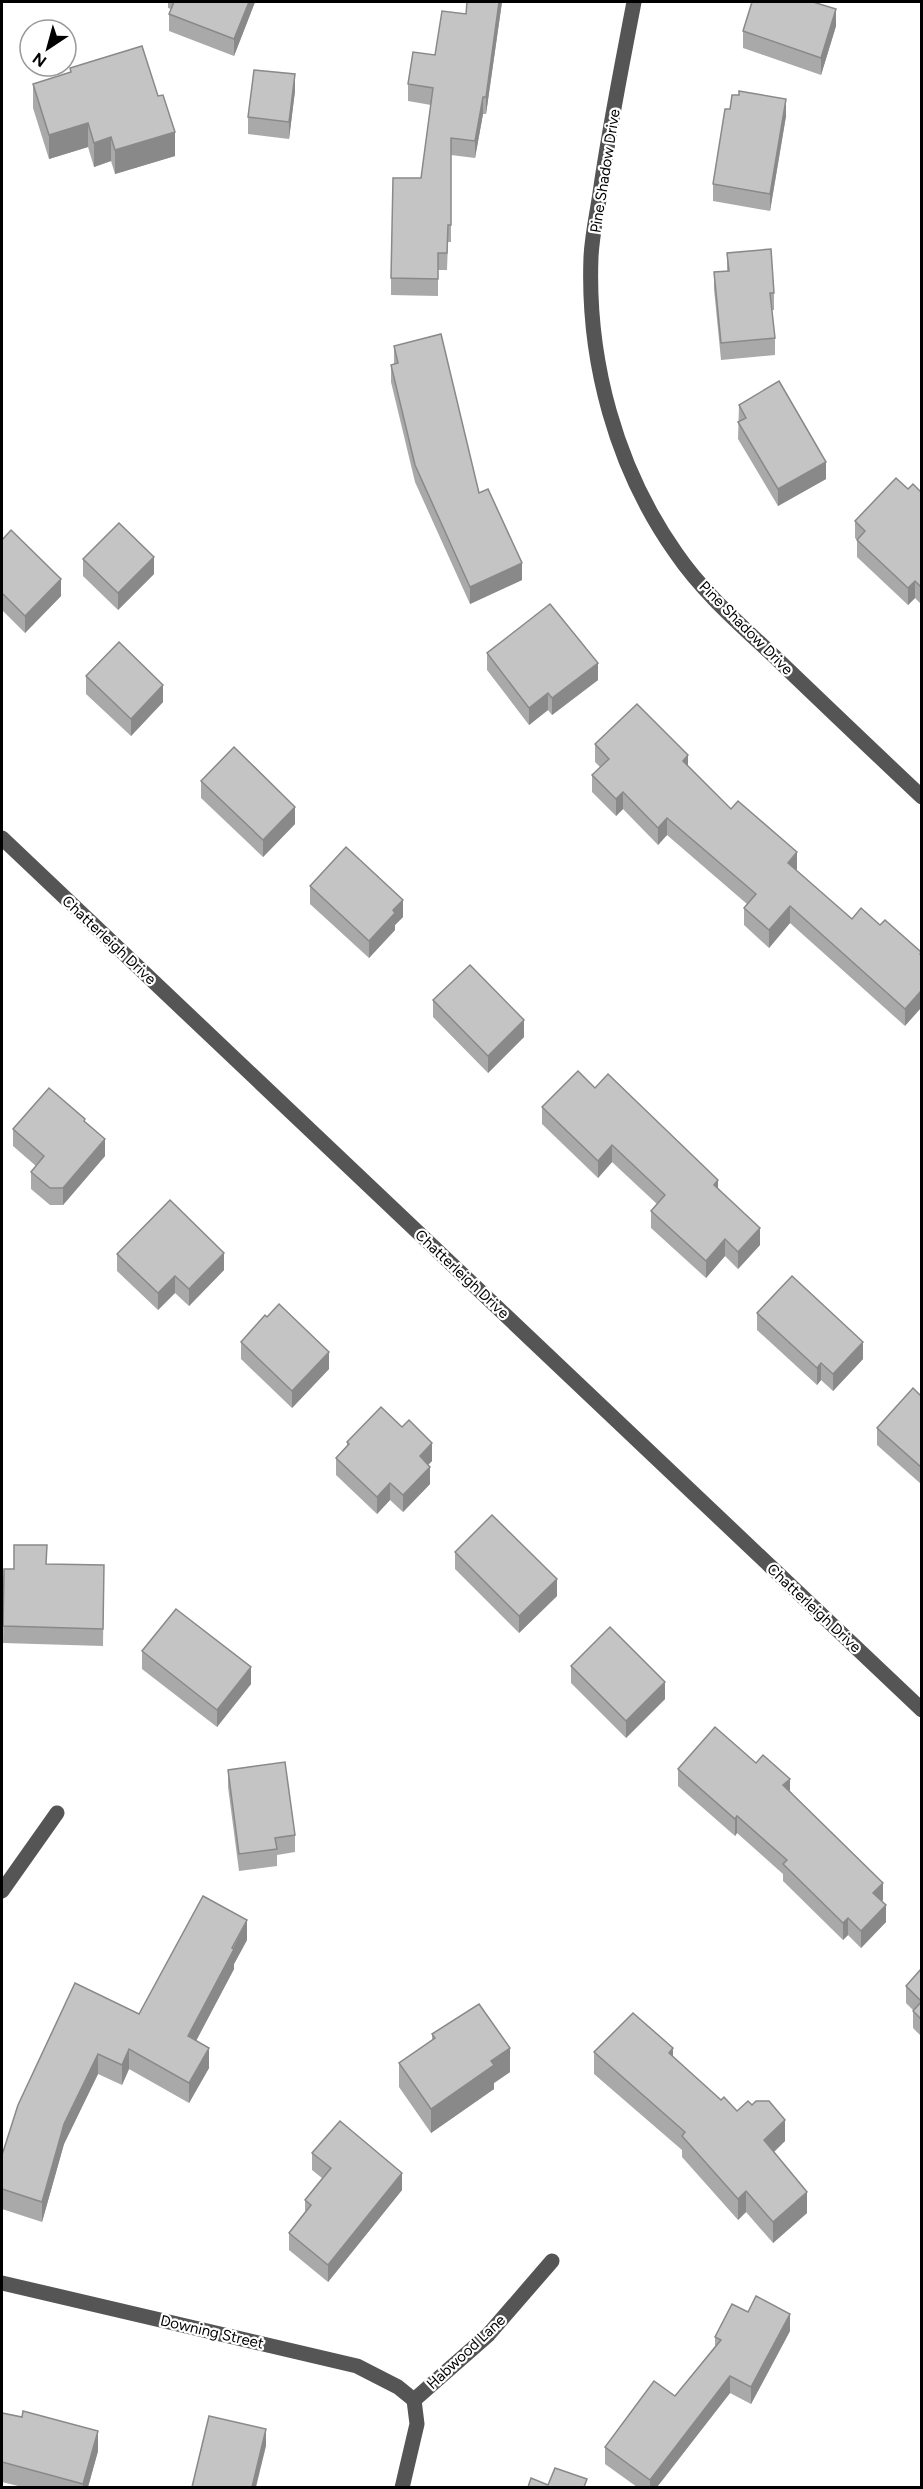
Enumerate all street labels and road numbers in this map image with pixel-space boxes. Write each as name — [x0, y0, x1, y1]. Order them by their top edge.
street label: Pine Shadow Drive — [586, 108, 624, 234]
street label: Pine Shadow Drive — [695, 577, 797, 679]
street label: Chatterleigh Drive — [58, 892, 160, 988]
street label: Chatterleigh Drive — [411, 1226, 513, 1322]
street label: Chatterleigh Drive — [763, 1560, 865, 1656]
street label: Downing Street — [159, 2311, 266, 2353]
street label: Habwood Lane — [423, 2311, 509, 2393]

